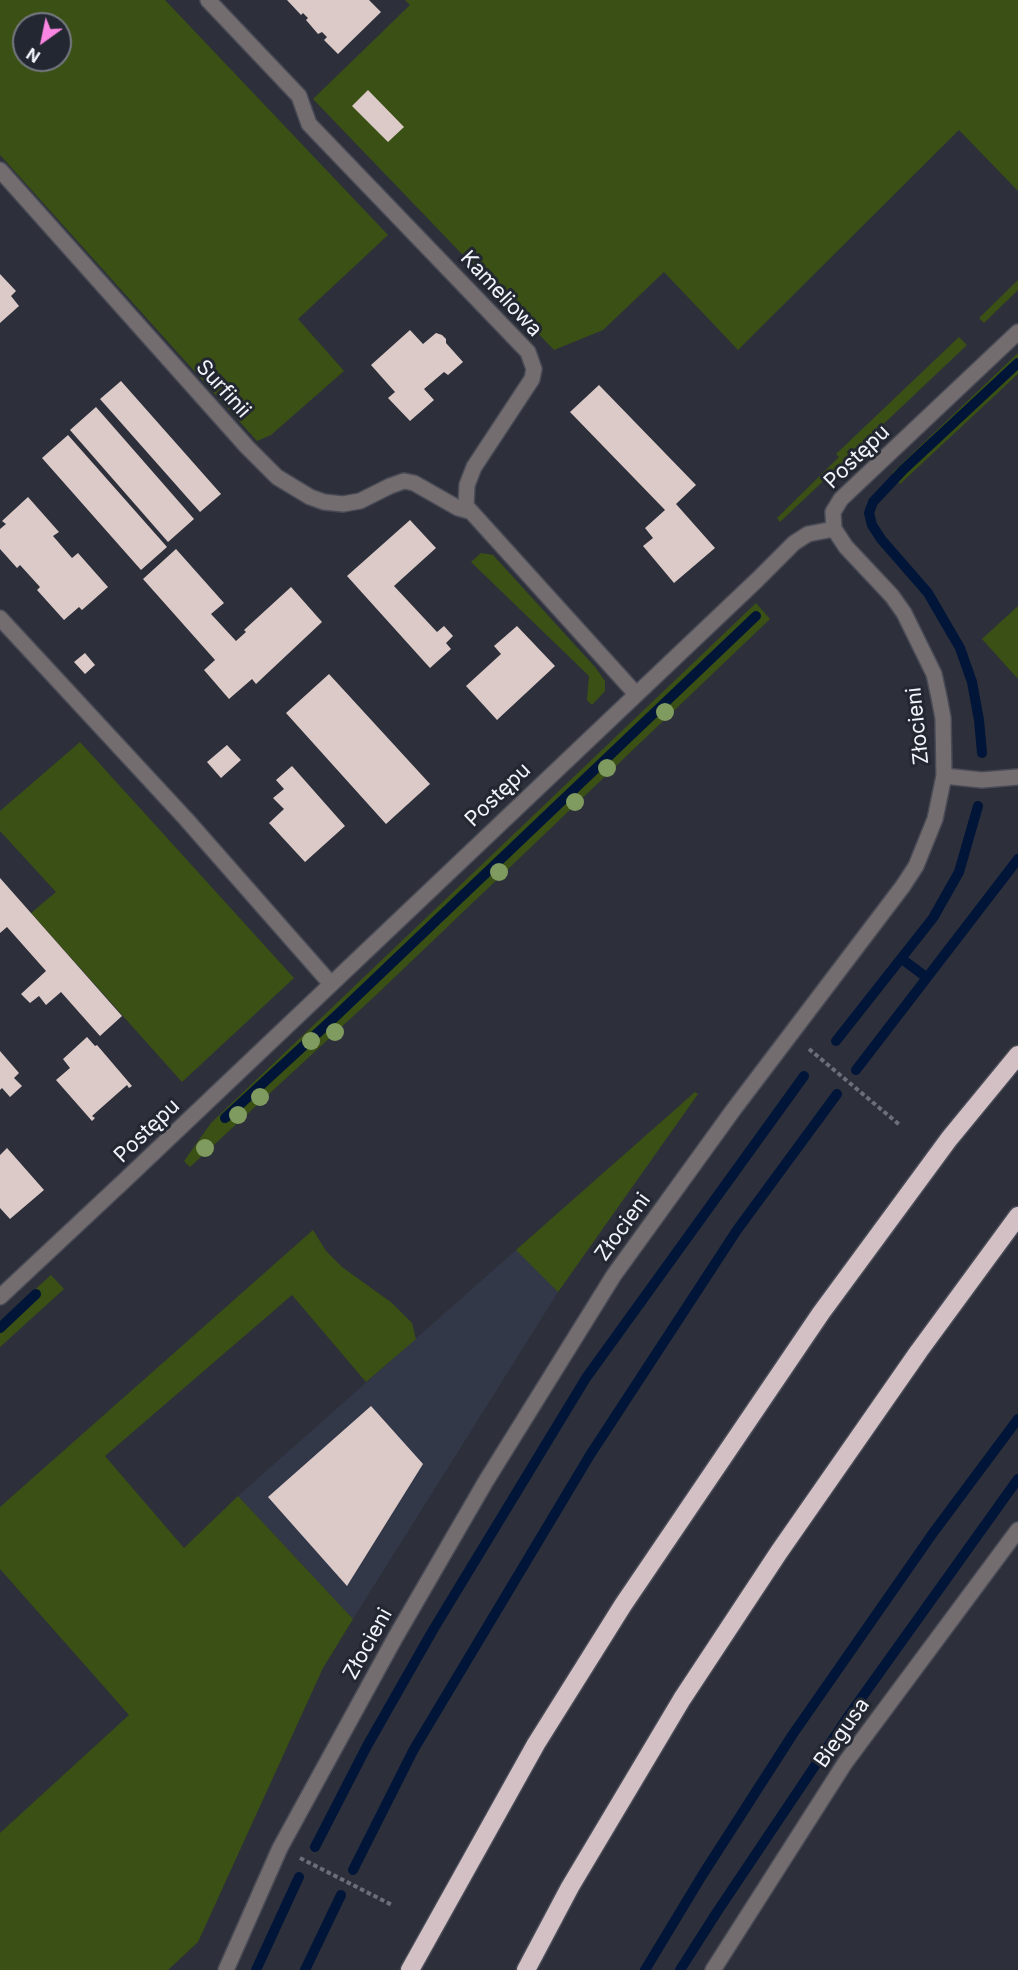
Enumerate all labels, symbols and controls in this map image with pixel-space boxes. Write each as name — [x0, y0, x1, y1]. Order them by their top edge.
north arrow — [12, 12, 72, 72]
text: N — [23, 44, 44, 67]
street label: Kameliowa — [455, 246, 547, 342]
street label: Surfinii — [190, 355, 256, 423]
street label: Postępu — [819, 420, 895, 494]
street label: Złocieni — [901, 686, 935, 766]
street label: Postępu — [460, 758, 536, 832]
street label: Postępu — [109, 1094, 185, 1168]
street label: Złocieni — [590, 1188, 656, 1266]
street label: Złocieni — [338, 1604, 398, 1684]
street label: Biegusa — [809, 1693, 875, 1773]

